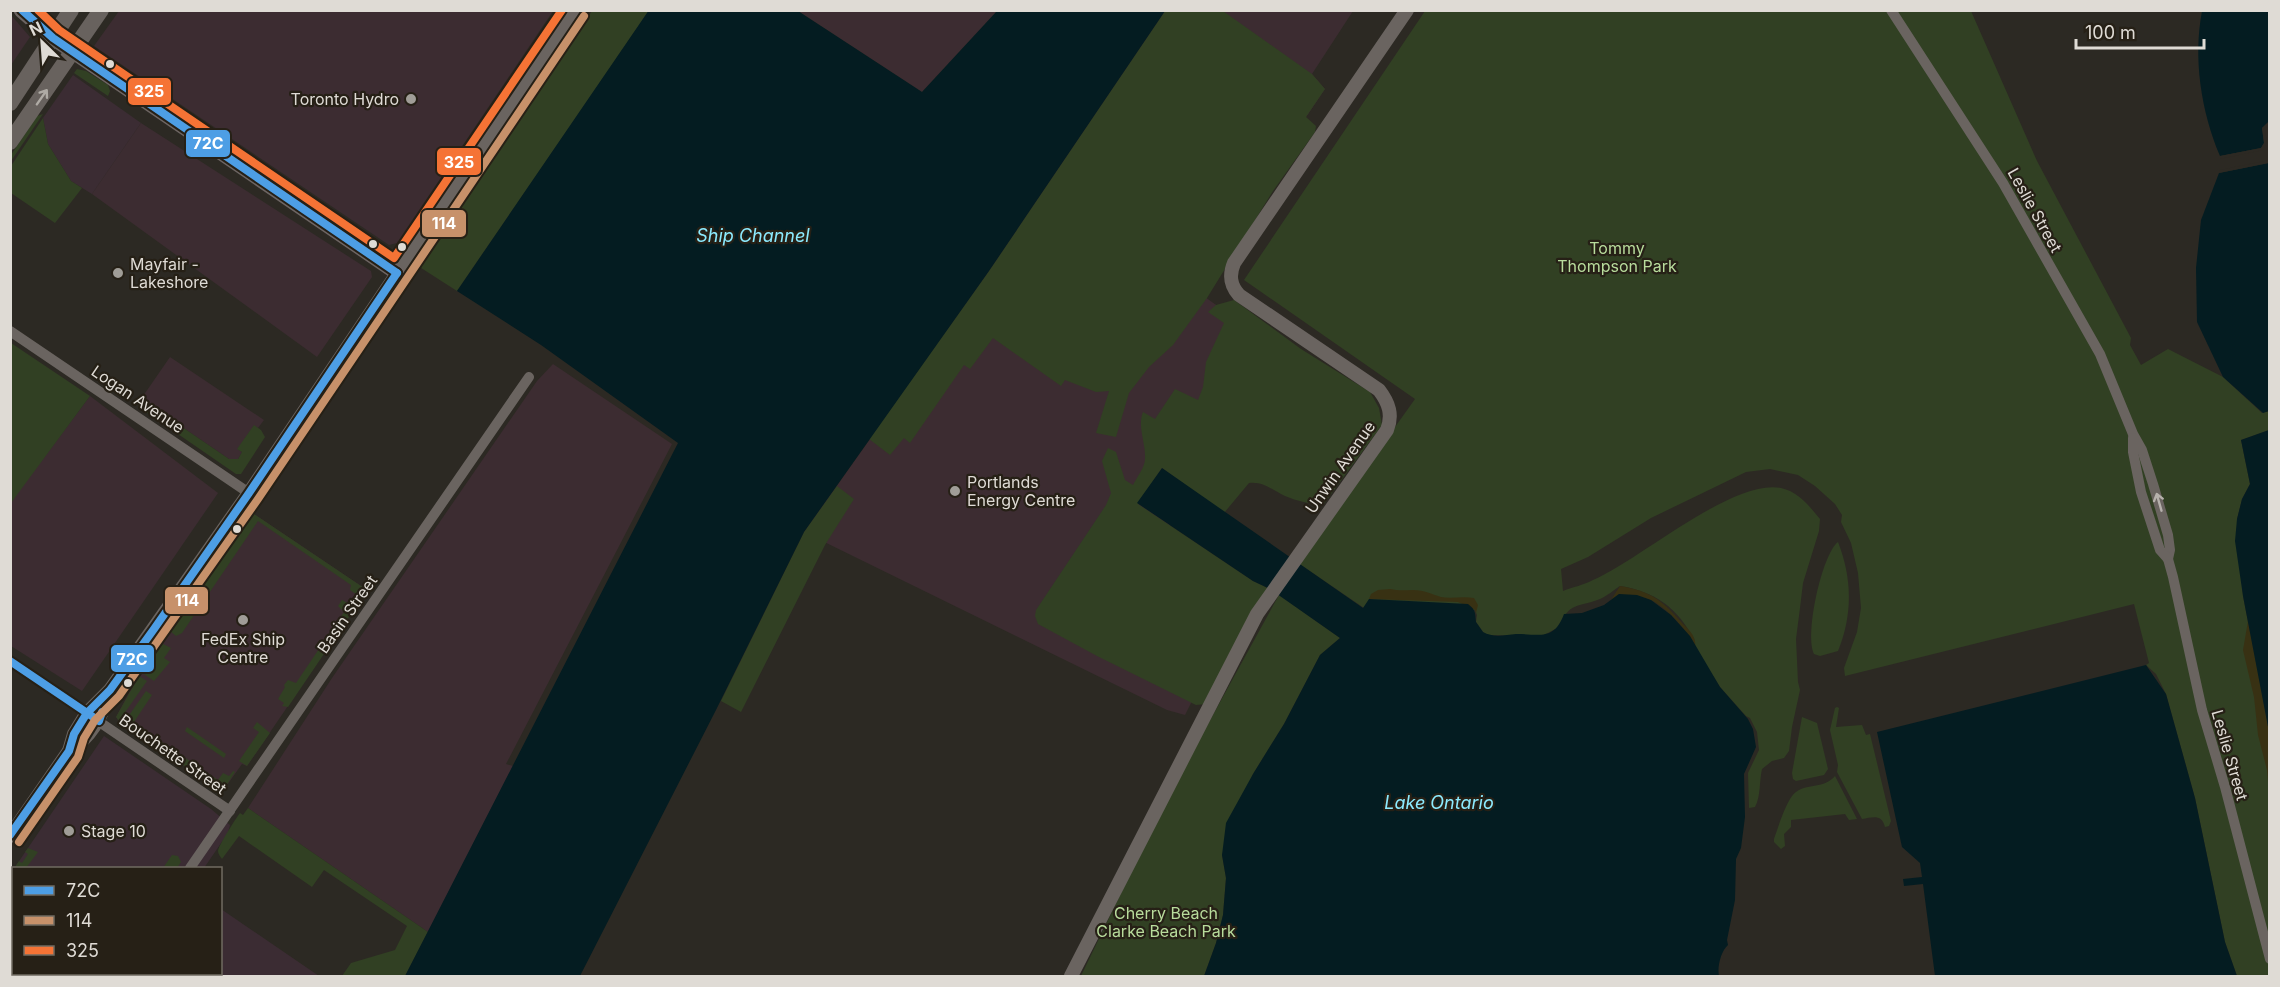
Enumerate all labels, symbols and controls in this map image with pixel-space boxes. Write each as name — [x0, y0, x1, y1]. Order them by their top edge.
north arrow — [12, 12, 72, 72]
scale bar — [2076, 12, 2204, 50]
text: N — [26, 17, 45, 40]
text: 100 m — [2085, 22, 2136, 43]
unlabelled marker — [104, 58, 116, 70]
line badge: 325 — [127, 77, 172, 106]
text: 325 — [134, 81, 164, 101]
place label: Toronto Hydro — [291, 89, 399, 109]
one-way arrow — [36, 90, 48, 106]
marker: Toronto Hydro — [404, 92, 418, 106]
line badge: 72C — [185, 129, 231, 158]
text: 72C — [192, 133, 224, 153]
line badge: 325 — [436, 147, 482, 176]
text: 325 — [444, 152, 474, 172]
street label: Leslie Street — [2004, 164, 2066, 256]
line badge: 114 — [421, 209, 467, 238]
text: 114 — [432, 213, 456, 233]
water label: Ship Channel — [696, 225, 810, 246]
unlabelled marker — [367, 238, 379, 250]
park label: Tommy Thompson Park — [1557, 238, 1677, 276]
unlabelled marker — [396, 241, 408, 253]
place label: Mayfair - Lakeshore — [130, 254, 208, 292]
marker: Mayfair - Lakeshore — [111, 266, 125, 280]
street label: Logan Avenue — [88, 361, 188, 437]
street label: Unwin Avenue — [1301, 417, 1379, 517]
place label: Portlands Energy Centre — [967, 472, 1075, 510]
marker: Portlands Energy Centre — [948, 484, 962, 498]
one-way arrow — [2152, 493, 2164, 512]
unlabelled marker — [231, 523, 243, 535]
street label: Basin Street — [313, 571, 381, 657]
line badge: 114 — [164, 586, 209, 615]
text: 114 — [175, 590, 199, 610]
marker: FedEx Ship Centre — [236, 613, 250, 627]
place label: FedEx Ship Centre — [201, 629, 285, 667]
line badge: 72C — [110, 644, 155, 673]
text: 72C — [116, 649, 148, 669]
unlabelled marker — [122, 677, 134, 689]
street label: Leslie Street — [2207, 707, 2253, 803]
street label: Bouchette Street — [116, 710, 230, 798]
water label: Lake Ontario — [1384, 792, 1494, 813]
place label: Stage 10 — [81, 821, 146, 841]
marker: Stage 10 — [62, 824, 76, 838]
legend — [12, 867, 222, 975]
text: 72C — [66, 880, 100, 901]
park label: Cherry Beach Clarke Beach Park — [1096, 903, 1236, 941]
text: 114 — [66, 910, 92, 931]
text: 325 — [66, 940, 99, 961]

